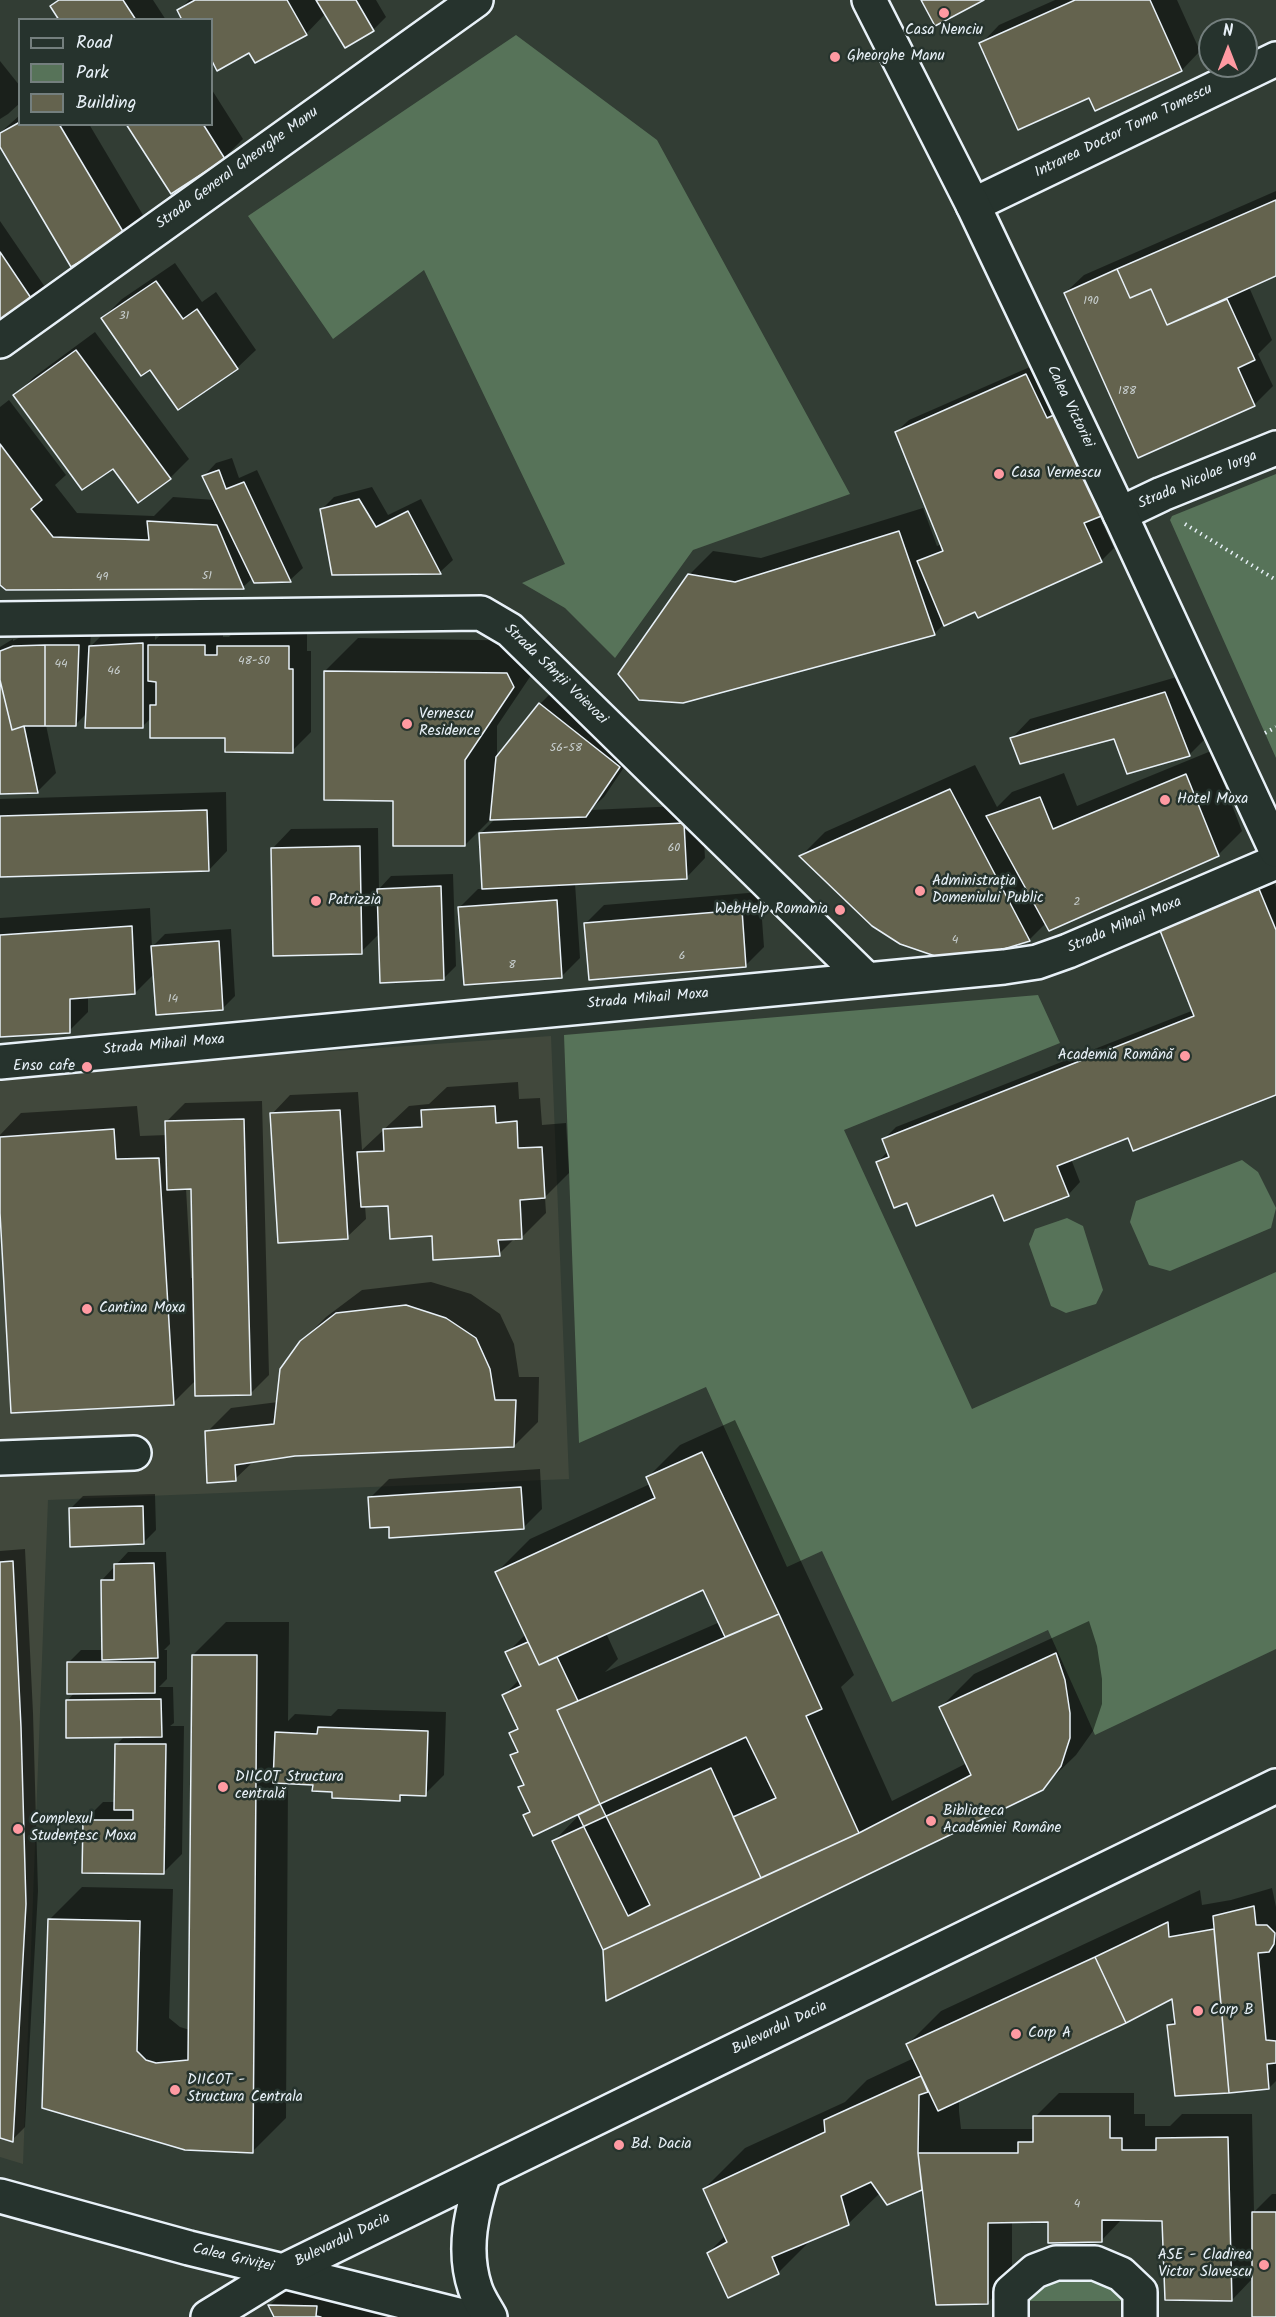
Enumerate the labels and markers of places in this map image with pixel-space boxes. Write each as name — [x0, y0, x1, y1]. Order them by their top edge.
marker: Casa Nenciu — [937, 6, 951, 20]
place label: Casa Nenciu — [905, 22, 983, 40]
place label: Gheorghe Manu — [847, 48, 945, 66]
marker: Gheorghe Manu — [828, 50, 842, 64]
place label: Casa Vernescu — [1011, 465, 1101, 483]
marker: Casa Vernescu — [992, 467, 1006, 481]
place label: Vernescu Residence — [419, 706, 480, 741]
marker: Vernescu Residence — [400, 717, 414, 731]
place label: Hotel Moxa — [1177, 791, 1248, 809]
marker: Hotel Moxa — [1158, 793, 1172, 807]
place label: Administrația Domeniului Public — [932, 873, 1044, 908]
marker: Administrația Domeniului Public — [913, 884, 927, 898]
place label: Patrizzia — [328, 892, 381, 910]
marker: Patrizzia — [309, 894, 323, 908]
place label: WebHelp Romania — [715, 901, 828, 919]
marker: WebHelp Romania — [833, 903, 847, 917]
place label: Academia Română — [1058, 1047, 1173, 1065]
marker: Academia Română — [1178, 1049, 1192, 1063]
place label: Enso cafe — [13, 1058, 75, 1076]
marker: Enso cafe — [80, 1060, 94, 1074]
place label: Cantina Moxa — [99, 1300, 186, 1318]
marker: Cantina Moxa — [80, 1302, 94, 1316]
place label: DIICOT Structura centrală — [235, 1769, 344, 1804]
marker: DIICOT Structura centrală — [216, 1780, 230, 1794]
place label: Biblioteca Academiei Române — [943, 1803, 1061, 1838]
place label: Complexul Studențesc Moxa — [30, 1811, 137, 1846]
marker: Biblioteca Academiei Române — [924, 1814, 938, 1828]
marker: Complexul Studențesc Moxa — [11, 1822, 25, 1836]
place label: Corp B — [1210, 2002, 1253, 2020]
marker: Corp B — [1191, 2004, 1205, 2018]
place label: Corp A — [1028, 2025, 1071, 2043]
marker: Corp A — [1009, 2027, 1023, 2041]
place label: DIICOT - Structura Centrala — [187, 2072, 303, 2107]
marker: DIICOT - Structura Centrala — [168, 2083, 182, 2097]
place label: Bd. Dacia — [631, 2136, 692, 2154]
marker: Bd. Dacia — [612, 2138, 626, 2152]
place label: ASE - Cladirea Victor Slavescu — [1158, 2247, 1252, 2282]
marker: ASE - Cladirea Victor Slavescu — [1257, 2258, 1271, 2272]

